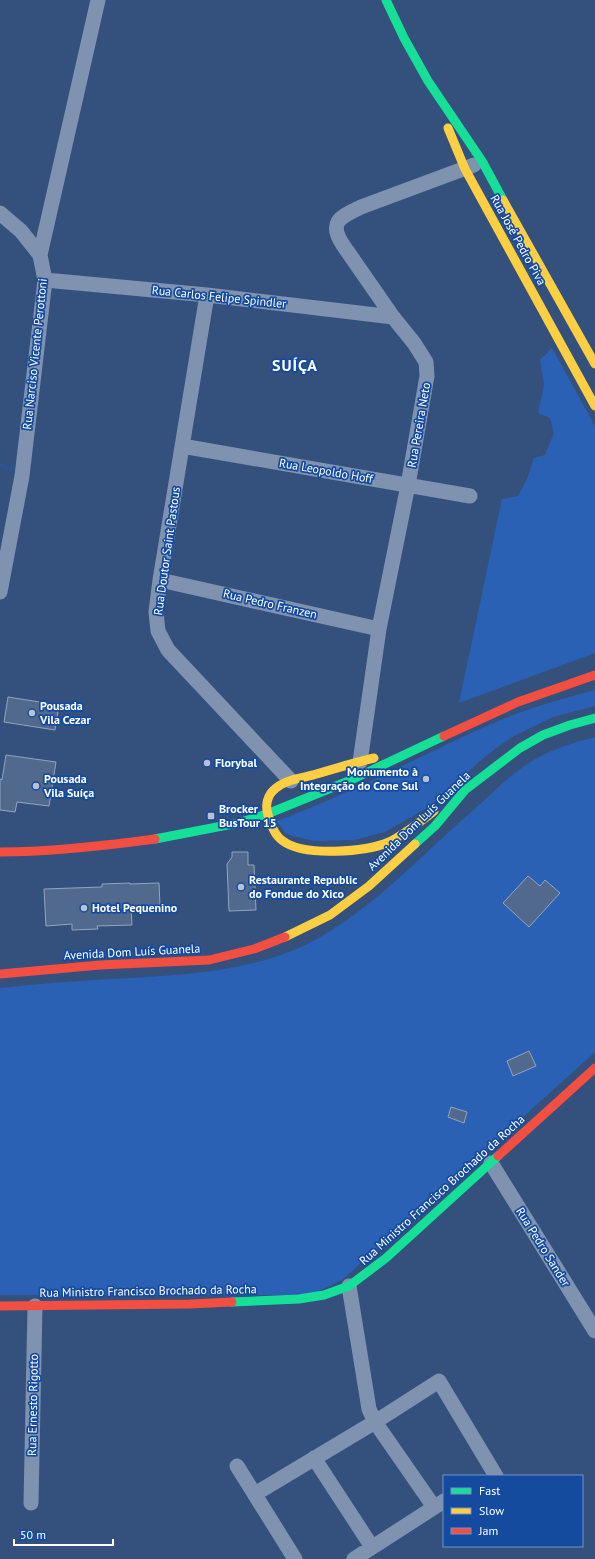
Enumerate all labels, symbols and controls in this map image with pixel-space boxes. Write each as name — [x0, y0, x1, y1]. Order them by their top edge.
street label: Rua José Pedro Piva — [487, 192, 550, 288]
street label: Rua Narciso Vicente Perottoni — [19, 278, 50, 430]
street label: Rua Carlos Felipe Spindler — [151, 282, 287, 311]
district label: SUÍÇA — [272, 355, 318, 375]
street label: Rua Pereira Neto — [404, 381, 433, 469]
street label: Rua Leopoldo Hoff — [278, 455, 375, 486]
street label: Rua Doutor Saint Pastous — [150, 486, 183, 616]
street label: Rua Pedro Franzen — [222, 585, 318, 622]
place label: Pousada Vila Cezar — [39, 698, 92, 727]
marker: Pousada Vila Cezar — [27, 708, 37, 718]
place label: Florybal — [215, 755, 257, 770]
marker: Florybal — [202, 758, 212, 768]
place label: Monumento à Integração do Cone Sul — [300, 764, 418, 793]
street label: Avenida Dom Luís Guanela — [364, 768, 473, 874]
place label: Pousada Vila Suíça — [43, 771, 94, 800]
marker: Monumento à Integração do Cone Sul — [421, 774, 431, 784]
marker: Pousada Vila Suíça — [31, 781, 41, 791]
place label: Brocker BusTour 15 — [219, 801, 277, 830]
marker: Brocker BusTour 15 — [206, 811, 216, 821]
place label: Restaurante Republic do Fondue do Xico — [249, 872, 357, 901]
marker: Restaurante Republic do Fondue do Xico — [236, 882, 246, 892]
place label: Hotel Pequenino — [92, 900, 178, 915]
marker: Hotel Pequenino — [79, 903, 89, 913]
street label: Avenida Dom Luís Guanela — [63, 940, 201, 963]
street label: Rua Ministro Francisco Brochado da Rocha — [356, 1111, 527, 1268]
street label: Rua Pedro Sander — [513, 1204, 574, 1289]
street label: Rua Ministro Francisco Brochado da Rocha — [39, 1281, 257, 1300]
street label: Rua Ernesto Rigotto — [24, 1354, 41, 1456]
legend — [443, 1475, 583, 1547]
text: Fast — [479, 1483, 500, 1498]
text: Slow — [479, 1503, 504, 1518]
scale bar — [14, 1521, 113, 1547]
text: Jam — [478, 1523, 498, 1538]
text: 50 m — [20, 1527, 46, 1542]

